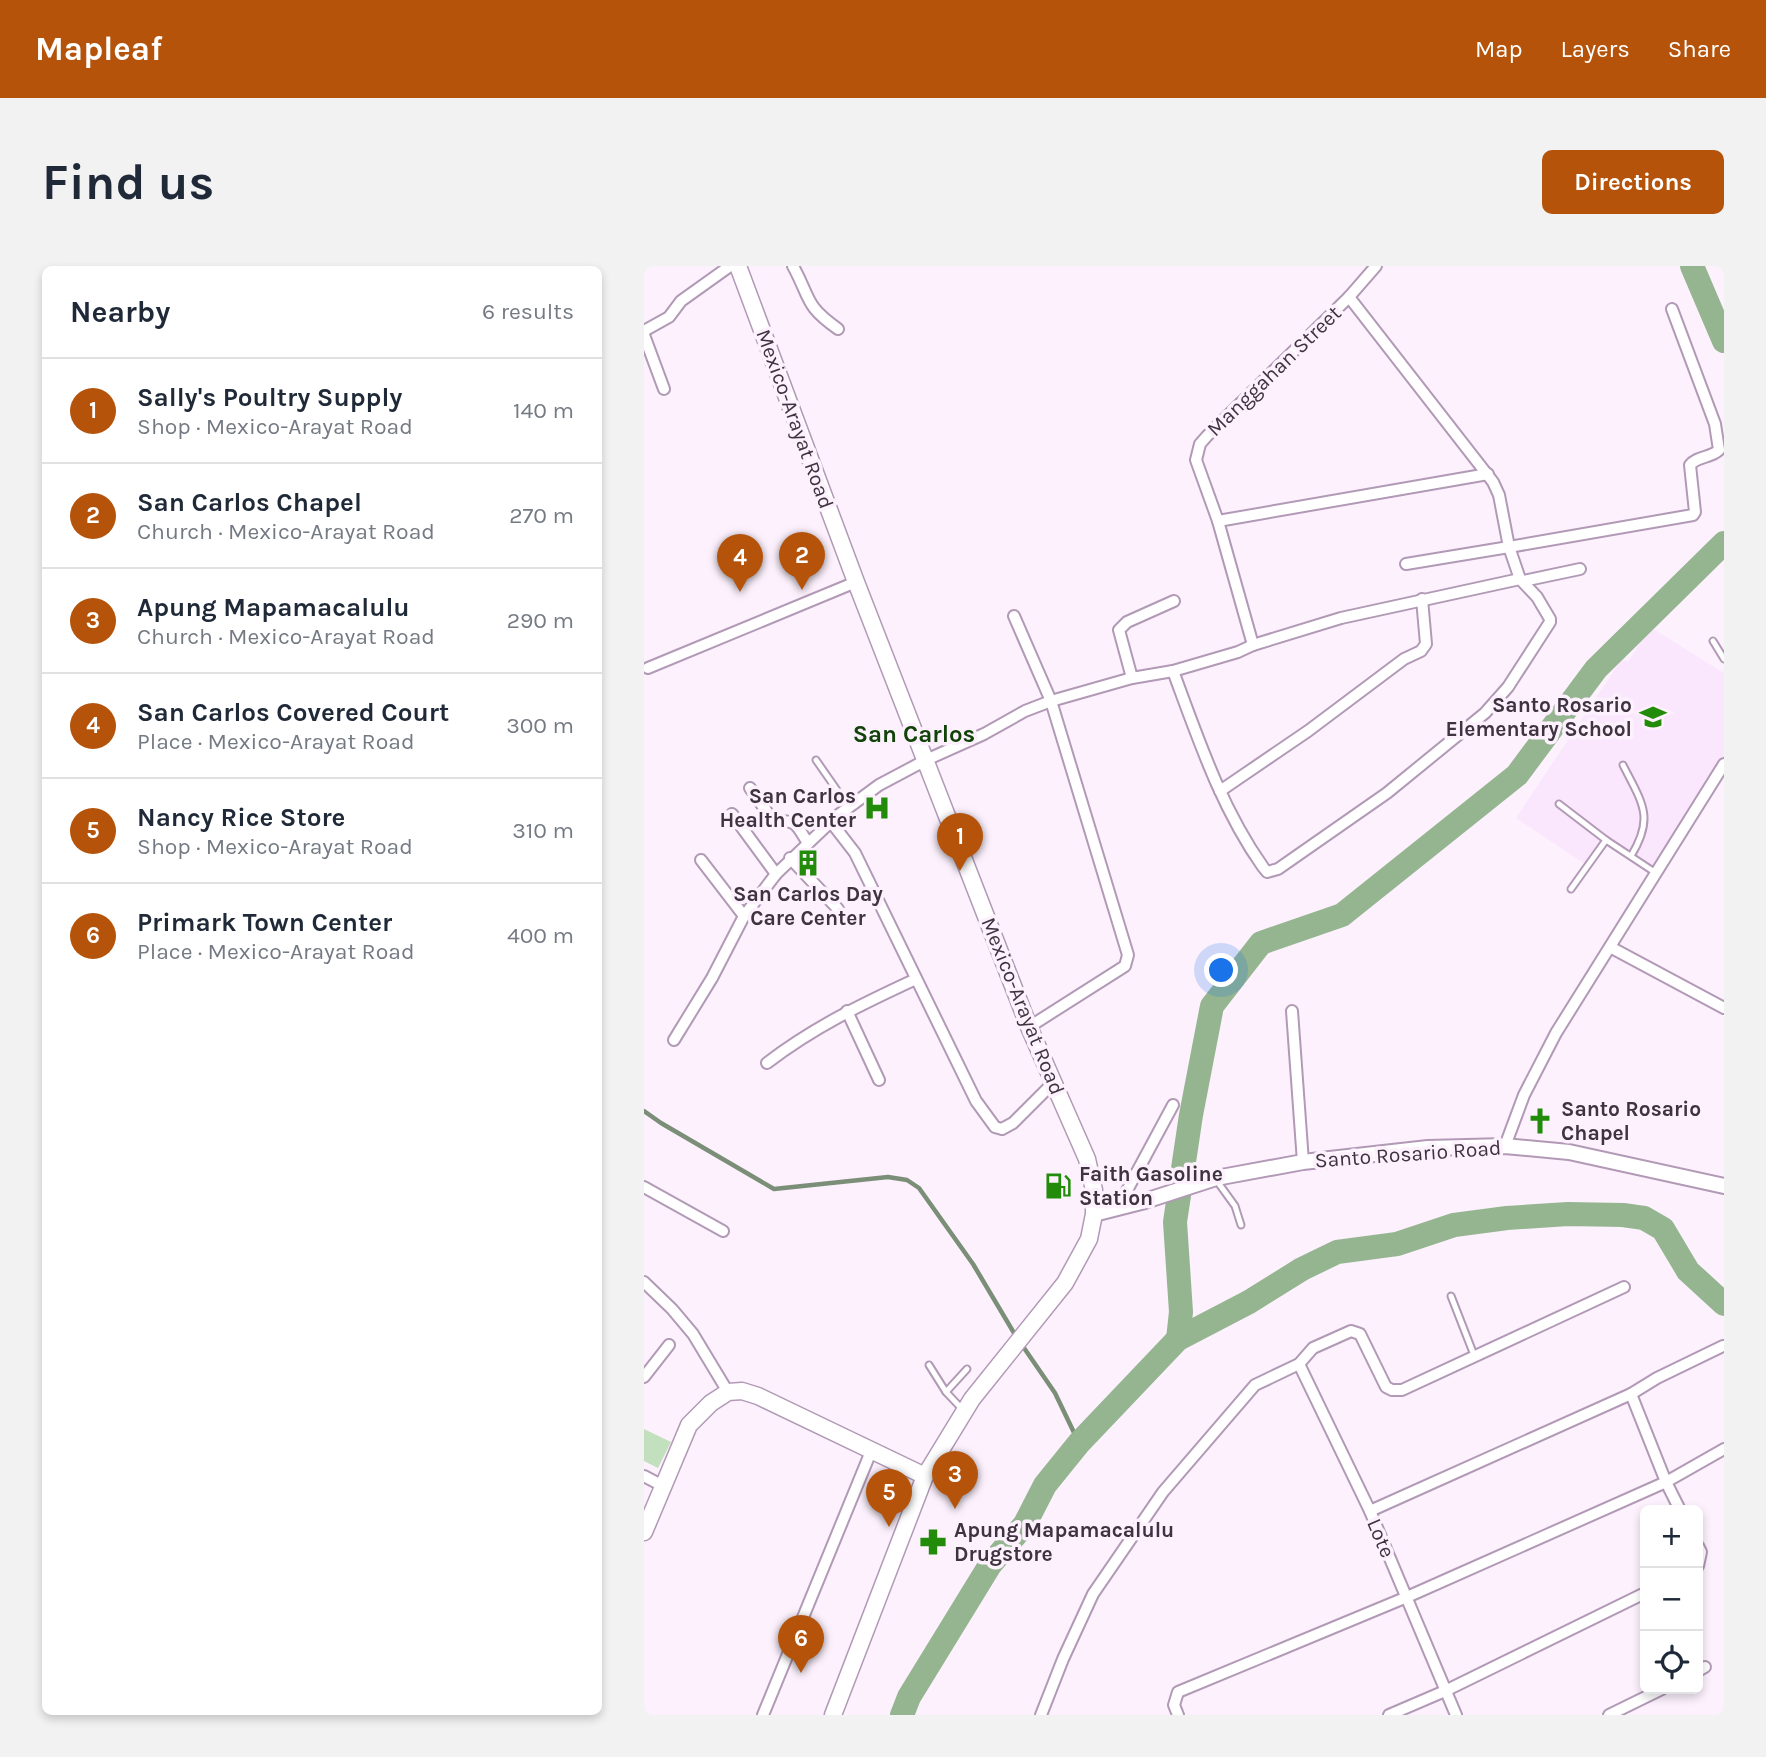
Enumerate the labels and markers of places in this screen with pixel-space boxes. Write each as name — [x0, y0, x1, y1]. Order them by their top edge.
pin: 2 — [779, 532, 825, 590]
pin: 4 — [717, 534, 763, 592]
place label: Santo Rosario Elementary School — [1446, 693, 1632, 741]
school or university icon: Santo Rosario Elementary School — [1638, 702, 1668, 732]
place label: San Carlos Health Center — [720, 784, 857, 832]
hospital icon: San Carlos Health Center — [862, 793, 892, 823]
pin: 1 — [937, 813, 983, 871]
building icon: San Carlos Day Care Center — [793, 848, 823, 878]
place label: San Carlos Day Care Center — [733, 882, 883, 930]
place label: Santo Rosario Chapel — [1561, 1097, 1701, 1145]
church icon: Santo Rosario Chapel — [1525, 1106, 1555, 1136]
place label: Faith Gasoline Station — [1079, 1162, 1223, 1210]
fuel station icon: Faith Gasoline Station — [1043, 1171, 1073, 1201]
pin: 3 — [932, 1451, 978, 1509]
pin: 5 — [866, 1469, 912, 1527]
place label: Apung Mapamacalulu Drugstore — [954, 1518, 1174, 1566]
pharmacy icon: Apung Mapamacalulu Drugstore — [918, 1527, 948, 1557]
pin: 6 — [778, 1615, 824, 1673]

